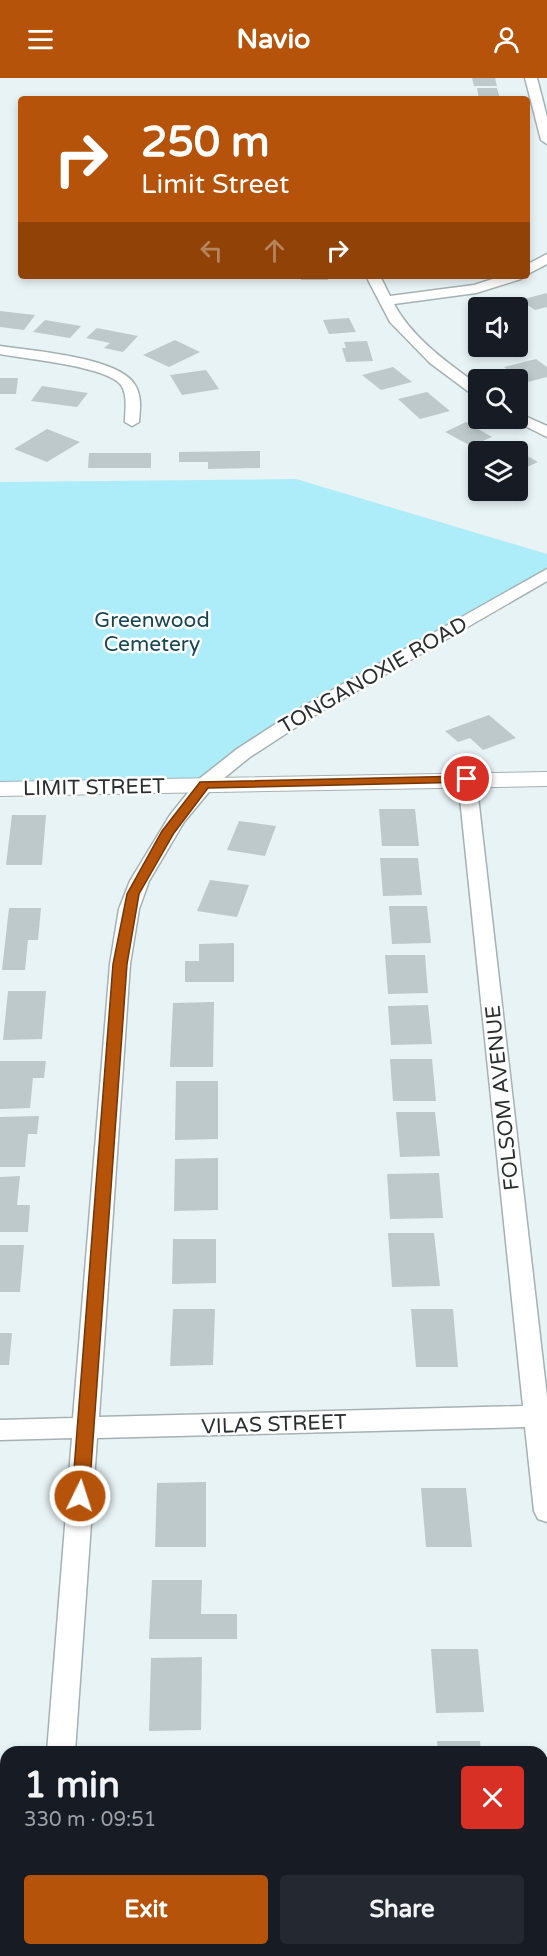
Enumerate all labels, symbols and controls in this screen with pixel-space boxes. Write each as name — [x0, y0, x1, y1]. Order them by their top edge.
icon: menu — [24, 23, 57, 56]
text: Navio — [236, 23, 311, 56]
icon: person — [490, 23, 523, 56]
text: 250 m — [141, 117, 270, 168]
icon: right — [42, 120, 120, 198]
text: Limit Street — [141, 168, 289, 201]
icon: left — [195, 234, 228, 267]
icon: ahead — [258, 234, 291, 267]
icon: right — [321, 234, 354, 267]
map controls — [468, 297, 528, 501]
button: sound — [468, 297, 528, 357]
button: search — [468, 369, 528, 429]
button: layers — [468, 441, 528, 501]
park label: Greenwood Cemetery — [94, 608, 210, 657]
street label: TONGANOXIE ROAD — [275, 611, 472, 740]
pin — [441, 753, 492, 804]
icon: arrive — [450, 762, 483, 795]
street label: LIMIT STREET — [23, 774, 165, 801]
street label: FOLSOM AVENUE — [480, 1004, 525, 1192]
street label: VILAS STREET — [201, 1409, 348, 1440]
position arrow — [48, 1464, 112, 1528]
text: 1 min — [24, 1764, 120, 1807]
button: close — [461, 1766, 524, 1829]
text: 330 m · 09:51 — [24, 1808, 156, 1832]
button: Exit — [24, 1875, 268, 1944]
button: Share — [280, 1875, 524, 1944]

